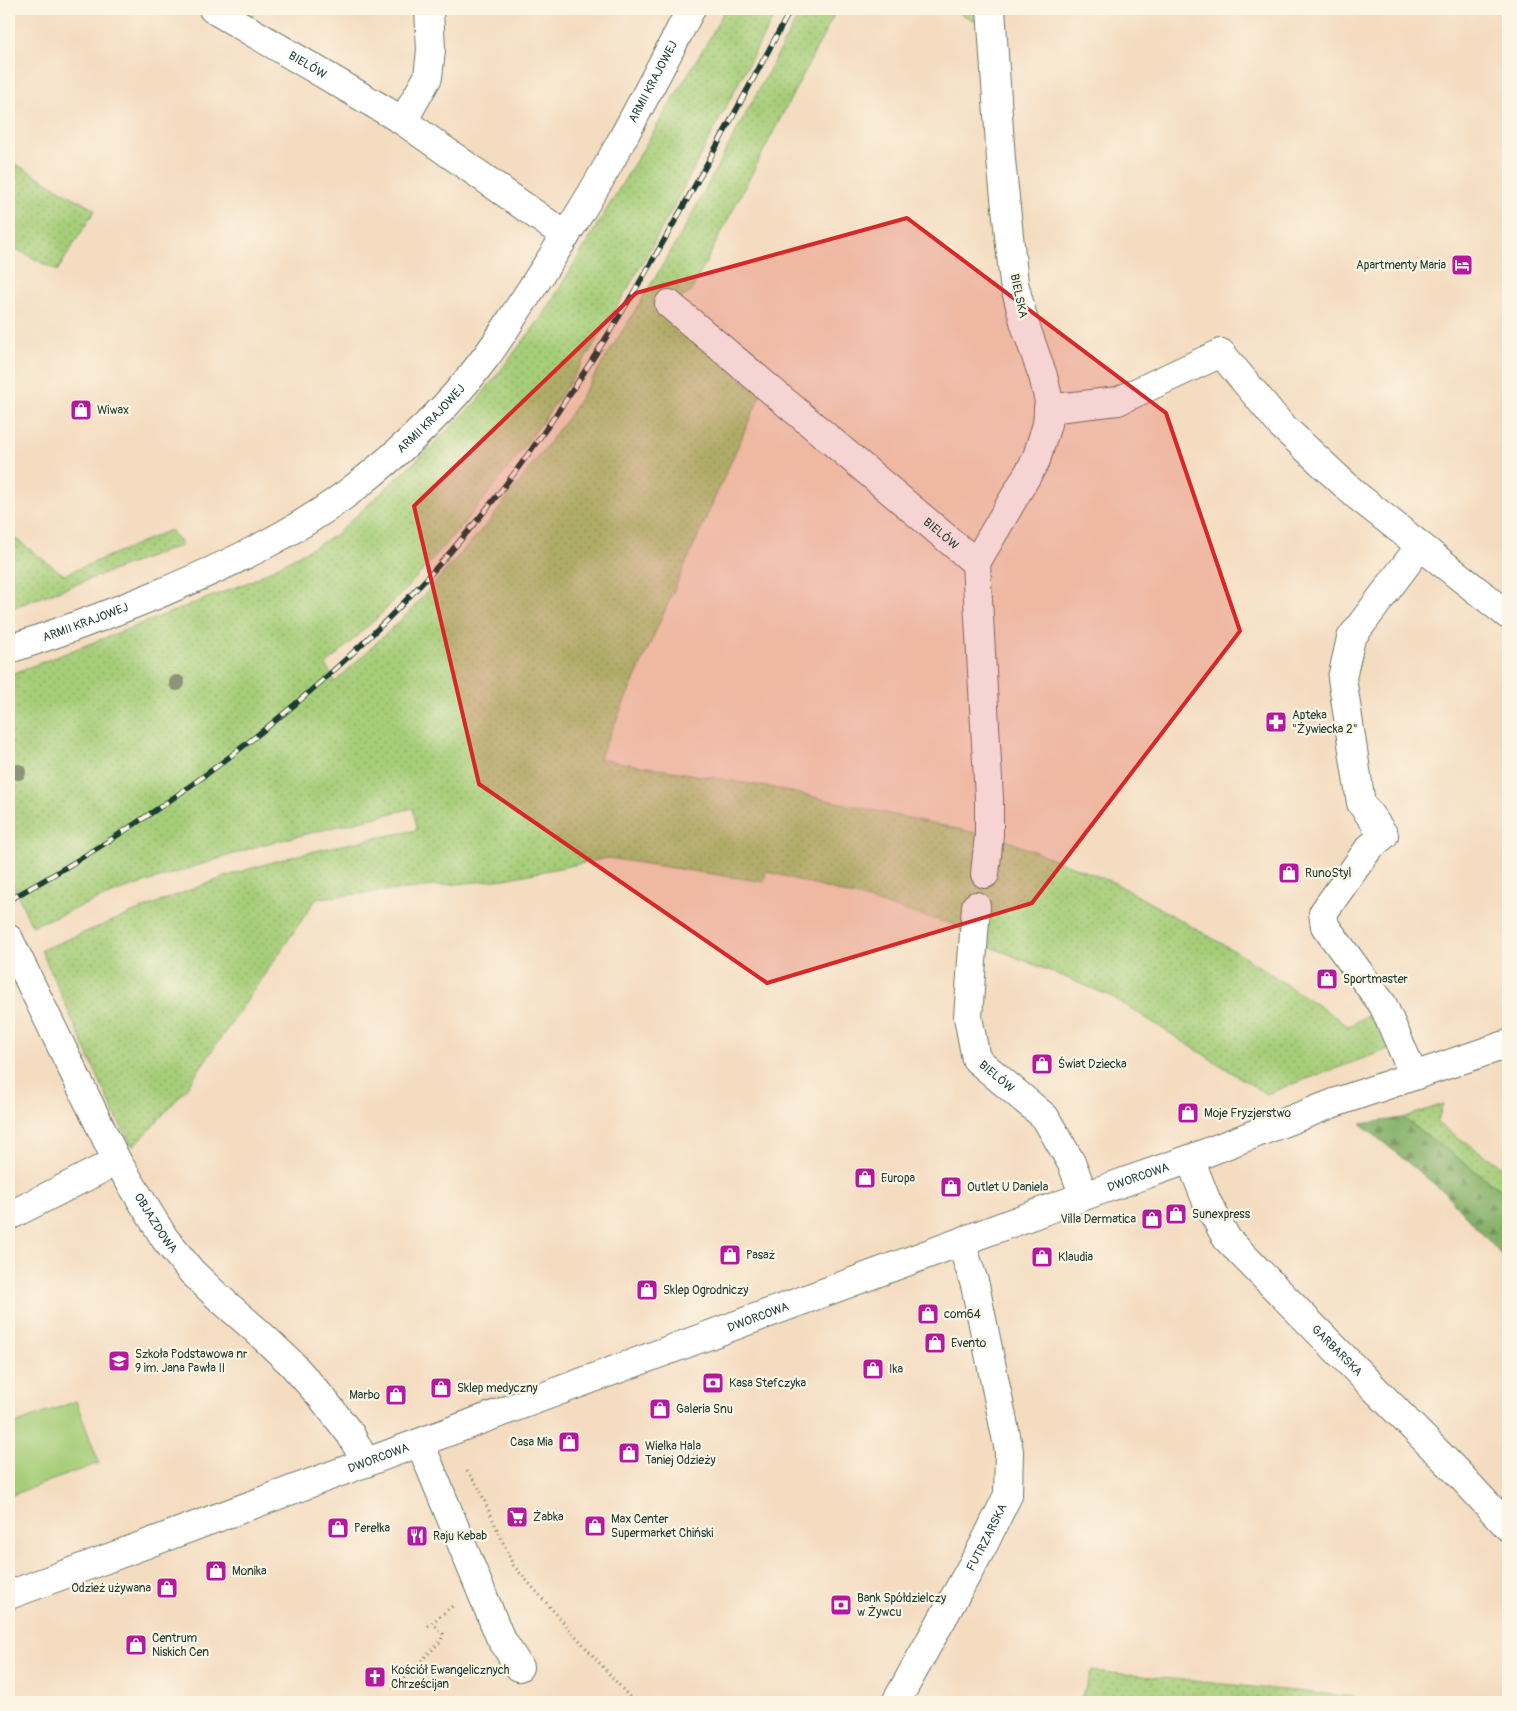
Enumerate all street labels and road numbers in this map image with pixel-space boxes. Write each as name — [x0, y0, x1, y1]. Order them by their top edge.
street label: ARMII KRAJOWEJ — [626, 38, 681, 125]
street label: BIELÓW — [286, 48, 329, 82]
street label: BIELSKA — [1006, 272, 1031, 320]
street label: ARMII KRAJOWEJ — [394, 382, 469, 457]
street label: BIELÓW — [920, 515, 962, 553]
street label: ARMII KRAJOWEJ — [41, 600, 131, 645]
street label: BIELÓW — [976, 1058, 1017, 1096]
street label: DWORCOWA — [1106, 1160, 1171, 1195]
street label: OBJAZDOWA — [131, 1190, 181, 1257]
street label: DWORCOWA — [726, 1299, 791, 1336]
street label: GARBARSKA — [1308, 1322, 1366, 1380]
street label: DWORCOWA — [346, 1440, 411, 1477]
street label: FUTRZARSKA — [963, 1501, 1011, 1574]

